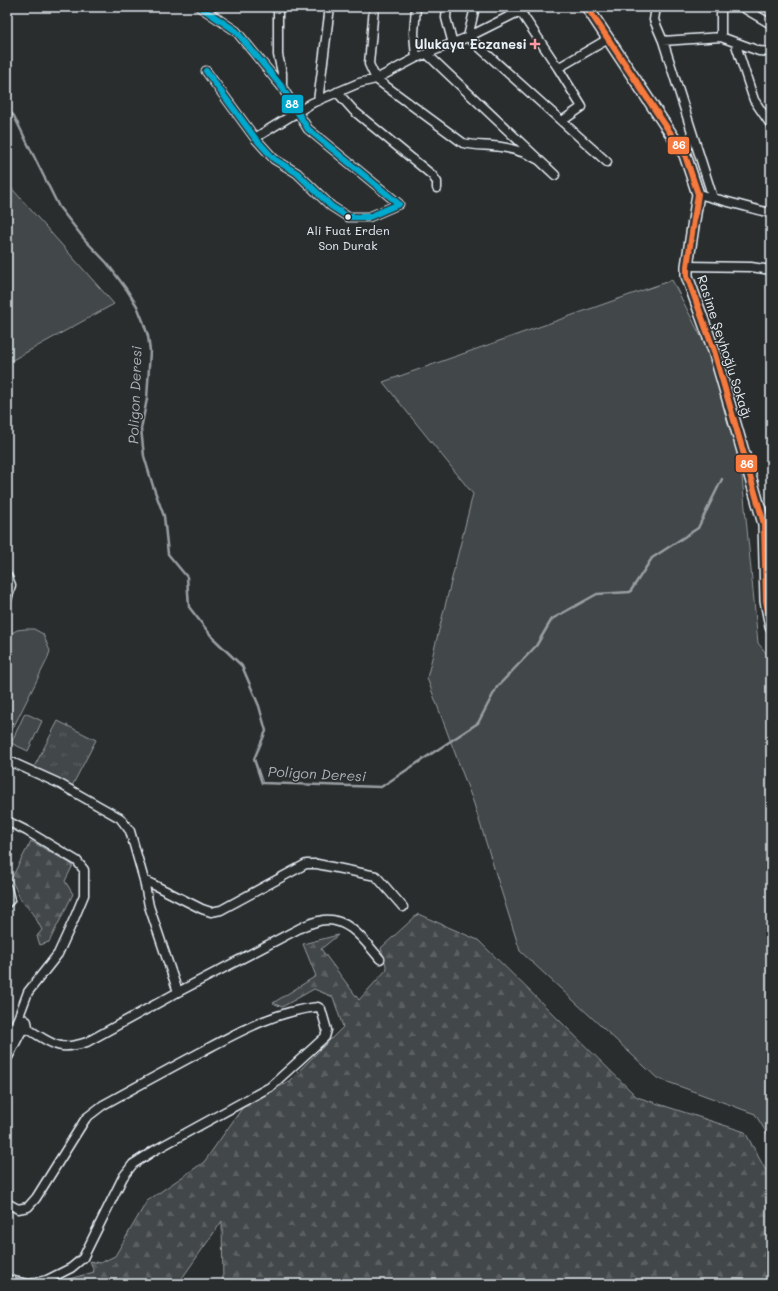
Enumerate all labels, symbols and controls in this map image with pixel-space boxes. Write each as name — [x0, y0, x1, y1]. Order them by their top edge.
place label: Ulukaya Eczanesi — [415, 35, 527, 53]
marker: Ulukaya Eczanesi — [530, 39, 540, 49]
line badge: 88 — [281, 94, 304, 114]
text: 88 — [285, 96, 299, 111]
line badge: 86 — [667, 136, 690, 155]
text: 86 — [672, 137, 686, 152]
marker: Ali Fuat Erden Son Durak — [343, 212, 353, 222]
place label: Ali Fuat Erden Son Durak — [306, 222, 390, 253]
street label: Rasime Şeyhoğlu Sokağı — [694, 273, 757, 421]
water label: Poligon Deresi — [123, 345, 146, 444]
line badge: 86 — [735, 454, 758, 473]
text: 86 — [740, 456, 754, 471]
water label: Poligon Deresi — [267, 761, 367, 786]

